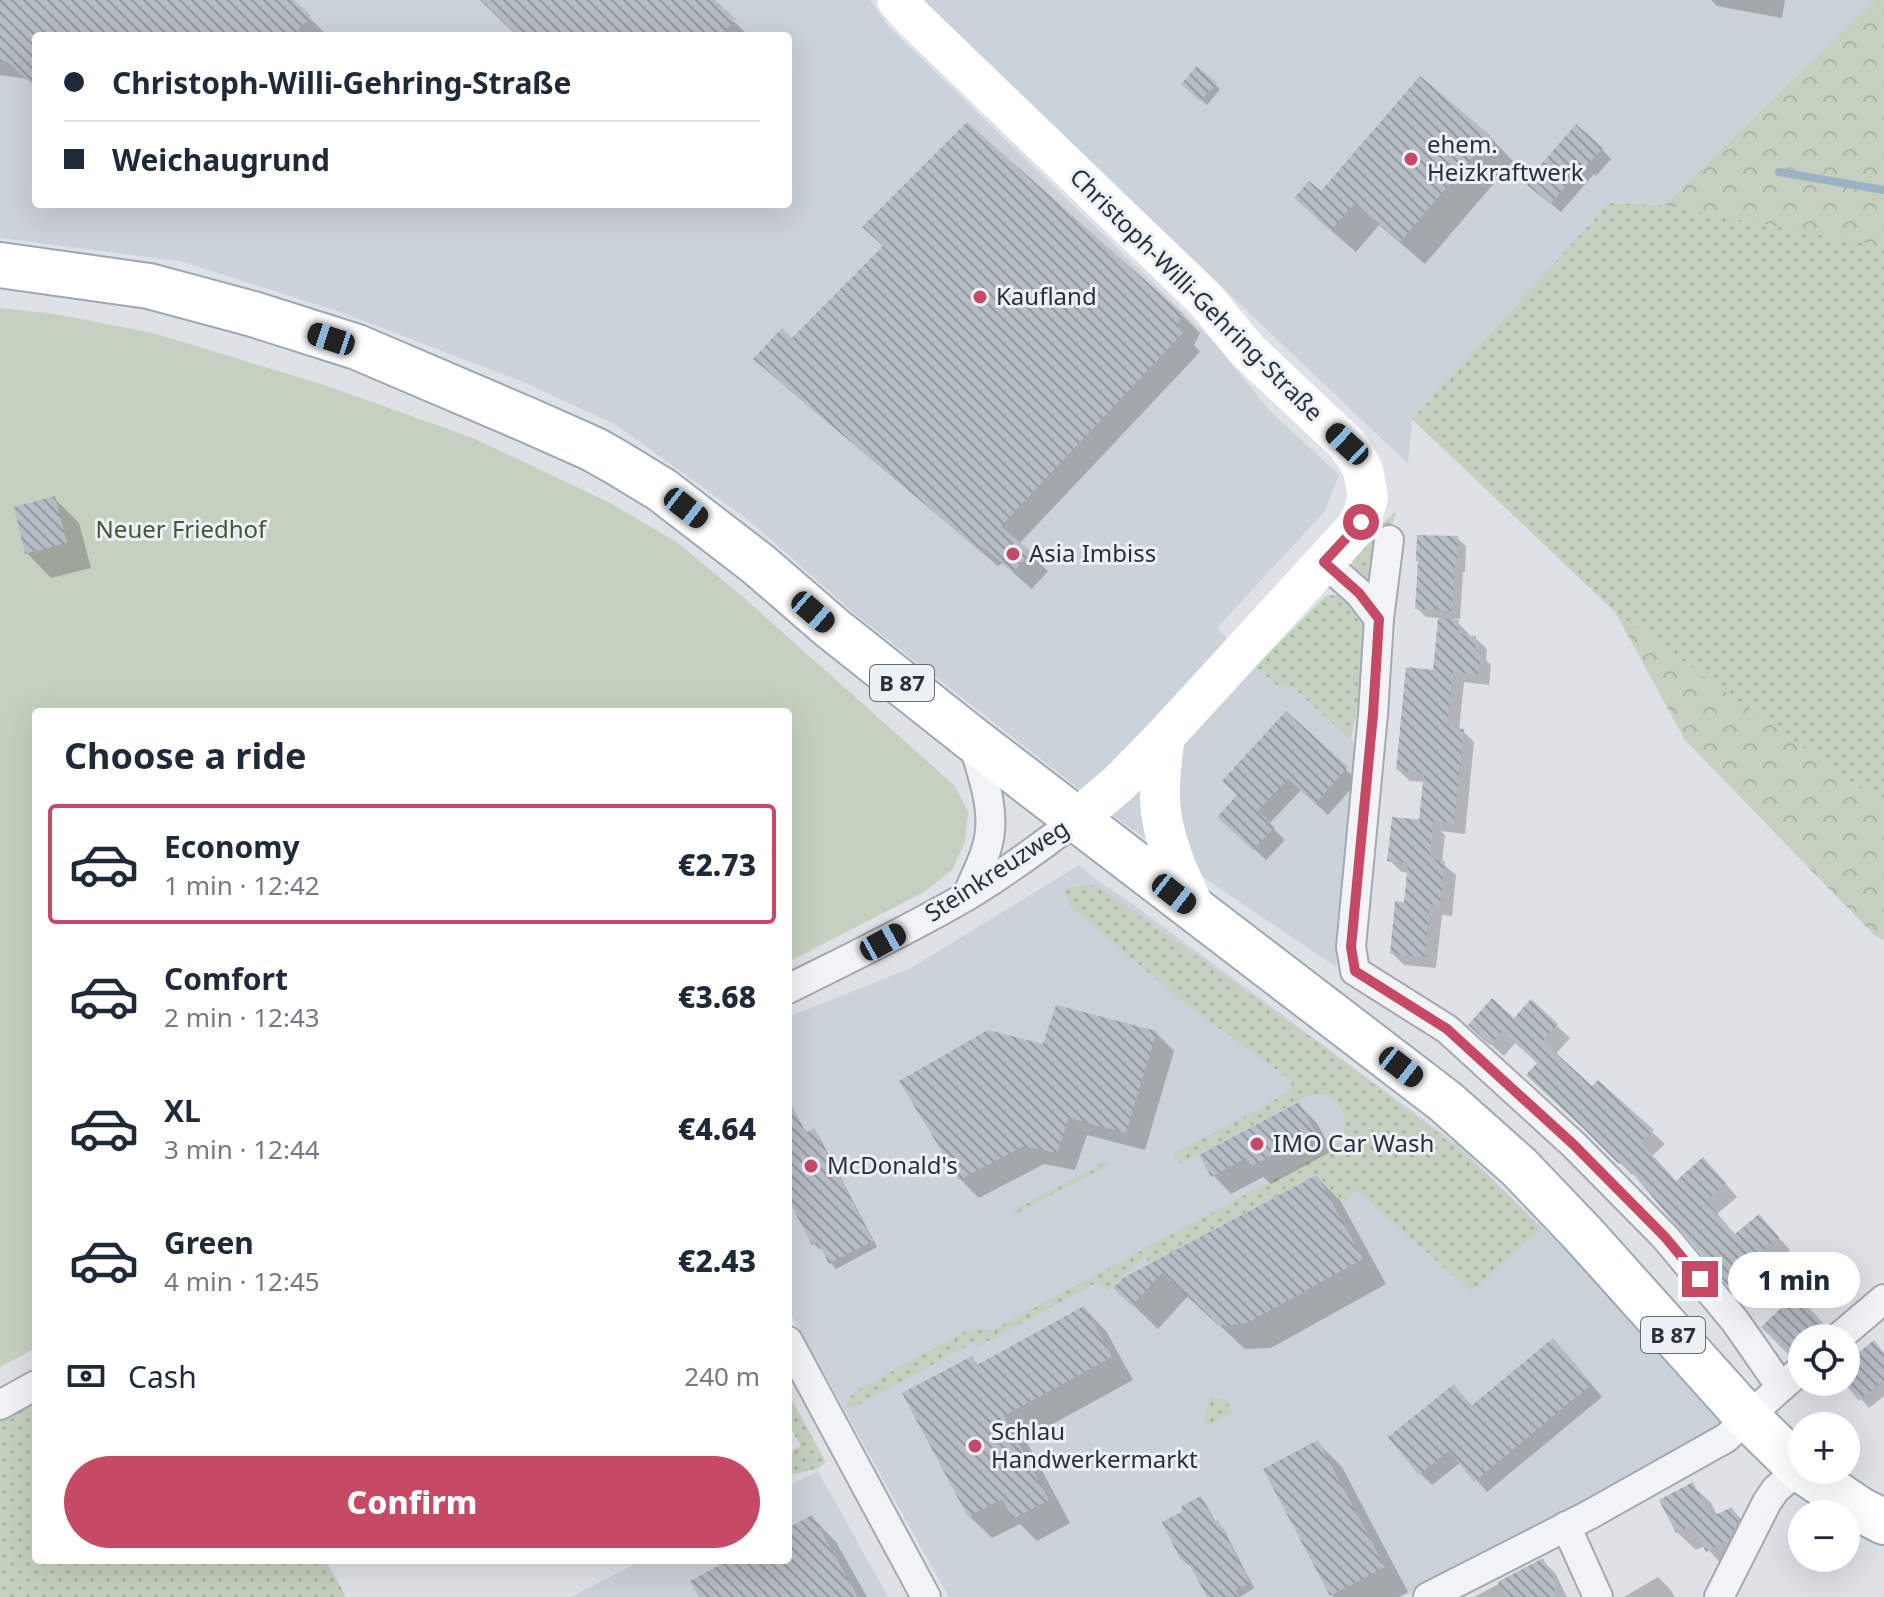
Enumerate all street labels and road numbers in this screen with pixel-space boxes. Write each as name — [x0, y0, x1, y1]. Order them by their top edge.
street label: Christoph-Willi-Gehring-Straße — [1063, 160, 1331, 428]
road number: B 87 — [870, 665, 934, 701]
street label: Steinkreuzweg — [918, 811, 1075, 929]
road number: B 87 — [1641, 1317, 1705, 1353]

